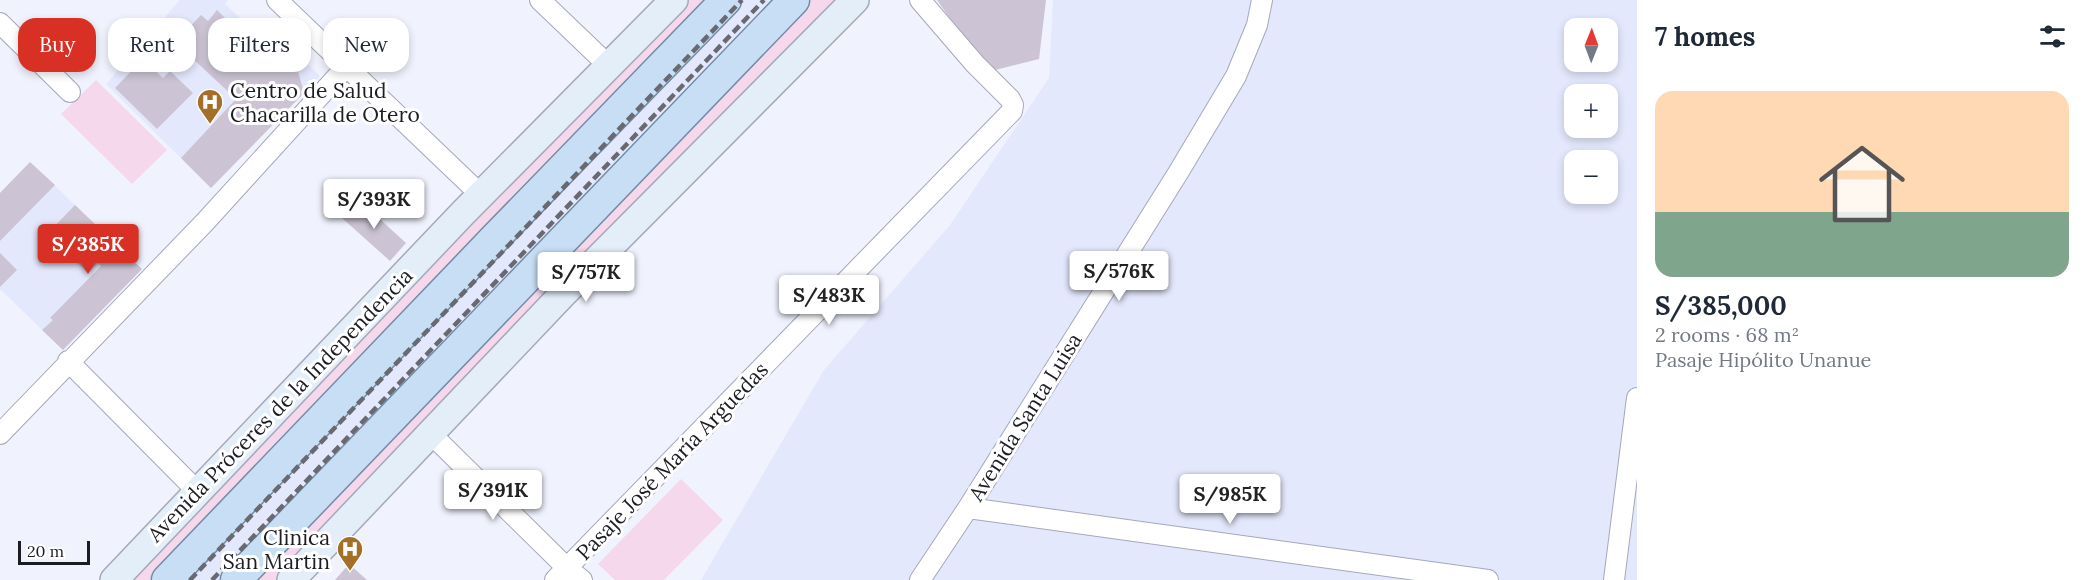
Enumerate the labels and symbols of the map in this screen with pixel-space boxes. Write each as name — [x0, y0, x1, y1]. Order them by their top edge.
north arrow — [1564, 18, 1618, 72]
place label: Centro de Salud Chacarilla de Otero — [230, 77, 420, 128]
hospital icon: Centro de Salud Chacarilla de Otero — [195, 87, 225, 125]
pin: S/393K — [325, 179, 423, 230]
pin: S/385K — [39, 224, 137, 275]
pin: S/576K — [1070, 251, 1168, 302]
pin: S/757K — [537, 252, 635, 303]
street label: Avenida Próceres de la Independencia — [141, 262, 419, 548]
pin: S/483K — [780, 275, 878, 326]
street label: Avenida Santa Luisa — [962, 328, 1088, 507]
street label: Pasaje José María Arguedas — [570, 356, 774, 566]
pin: S/391K — [444, 470, 542, 521]
pin: S/985K — [1181, 474, 1279, 525]
place label: Clinica San Martin — [223, 524, 330, 575]
hospital icon: Clinica San Martin — [335, 534, 365, 572]
scale bar — [18, 538, 90, 566]

